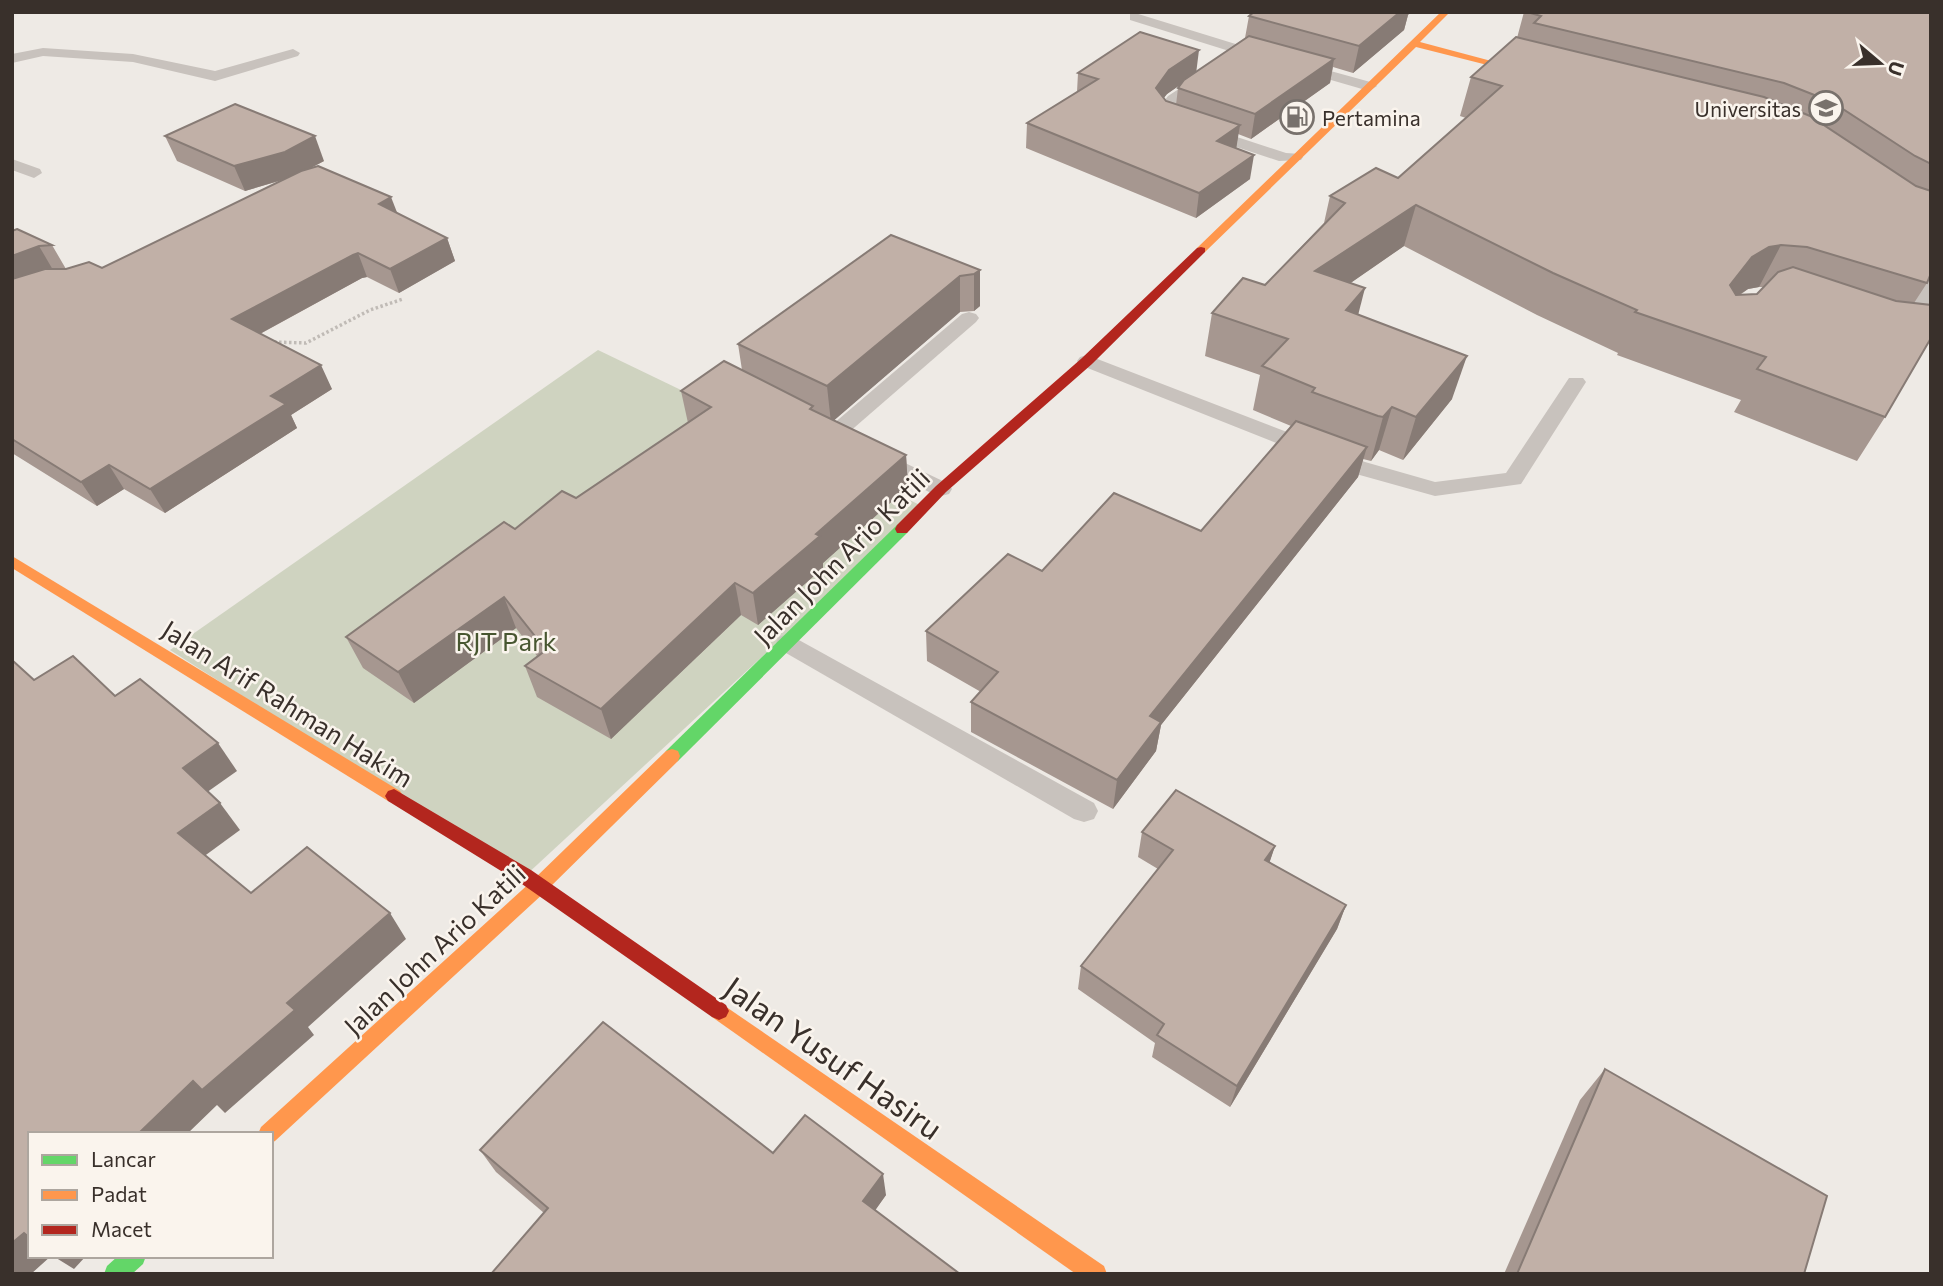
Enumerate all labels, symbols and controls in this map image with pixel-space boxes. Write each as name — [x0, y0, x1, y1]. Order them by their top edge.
north arrow — [1845, 28, 1915, 98]
text: U — [1883, 58, 1910, 79]
school or university icon: Universitas — [1807, 89, 1845, 127]
place label: Universitas — [1695, 96, 1801, 121]
fuel station icon: Pertamina — [1278, 98, 1316, 136]
place label: Pertamina — [1322, 105, 1421, 130]
street label: Jalan John Ario Katili — [746, 461, 936, 651]
street label: Jalan Arif Rahman Hakim — [157, 613, 419, 793]
park label: RJT Park — [455, 625, 557, 656]
street label: Jalan John Ario Katili — [337, 857, 531, 1041]
street label: Jalan Yusuf Hasiru — [717, 967, 951, 1147]
legend — [28, 1132, 273, 1258]
text: Lancar — [91, 1146, 156, 1171]
text: Padat — [91, 1181, 147, 1206]
text: Macet — [91, 1216, 152, 1241]

